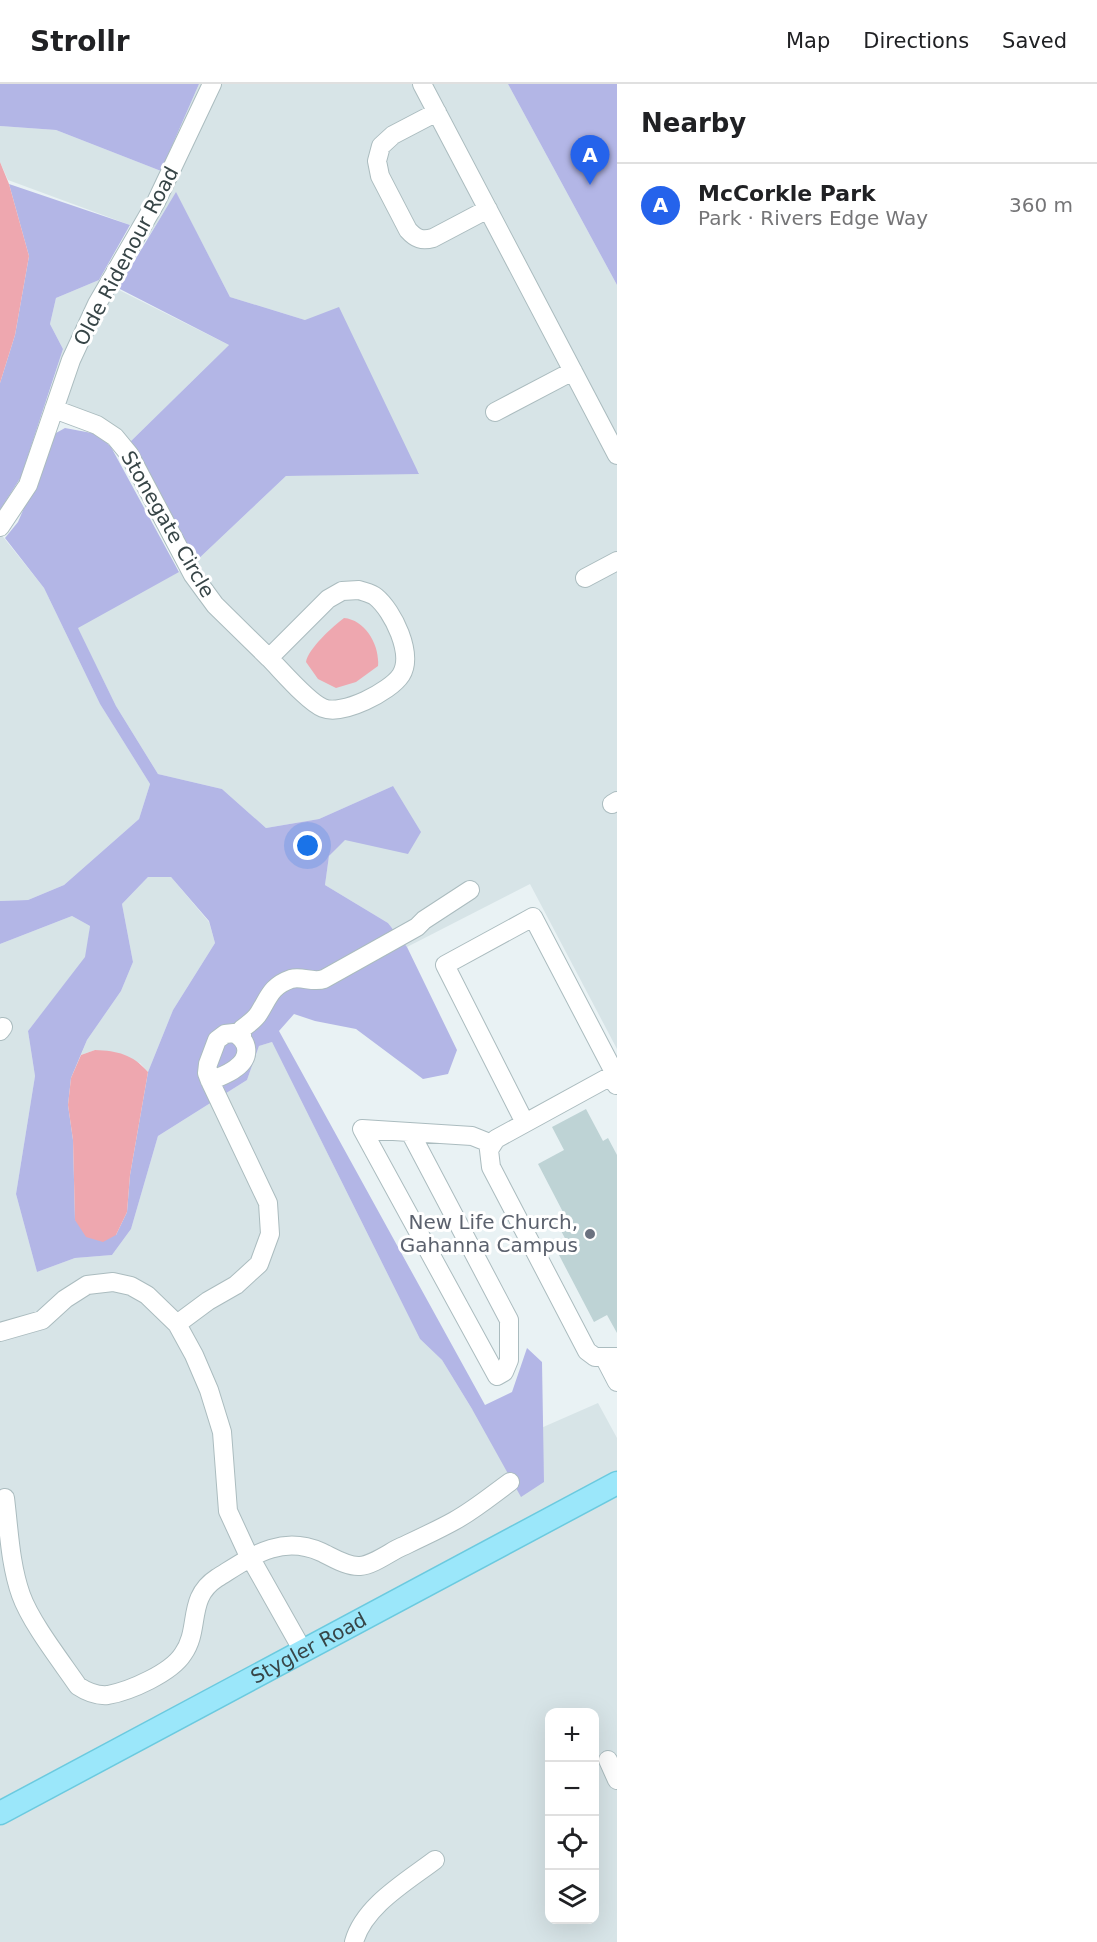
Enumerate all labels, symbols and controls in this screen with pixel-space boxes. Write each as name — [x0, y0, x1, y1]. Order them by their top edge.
text: Strollr — [30, 25, 130, 58]
text: Map — [786, 29, 830, 53]
text: Directions — [863, 29, 969, 53]
text: Saved — [1002, 29, 1067, 53]
text: Nearby — [641, 108, 746, 138]
pin: A — [570, 135, 610, 185]
street label: Olde Ridenour Road — [69, 162, 183, 350]
text: McCorkle Park — [698, 181, 876, 206]
text: A — [653, 193, 668, 217]
text: 360 m — [1009, 193, 1073, 217]
text: Park · Rivers Edge Way — [698, 206, 928, 230]
street label: Stonegate Circle — [116, 446, 220, 602]
your location — [293, 831, 322, 860]
place label: New Life Church, Gahanna Campus — [400, 1210, 578, 1257]
marker: New Life Church, Gahanna Campus — [583, 1227, 597, 1241]
street label: Stygler Road — [247, 1607, 371, 1689]
map controls — [545, 1708, 599, 1924]
button: + — [545, 1708, 599, 1762]
button: − — [545, 1762, 599, 1816]
button: locate — [545, 1816, 599, 1870]
button: layers — [545, 1870, 599, 1924]

